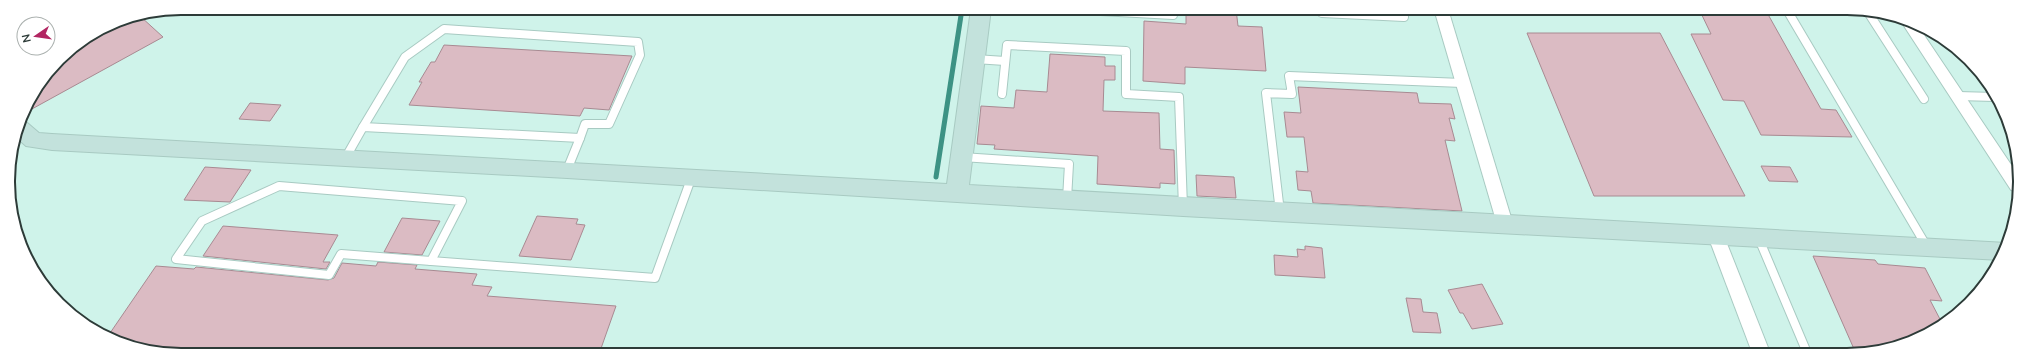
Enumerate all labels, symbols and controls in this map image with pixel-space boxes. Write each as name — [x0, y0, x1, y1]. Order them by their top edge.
north arrow — [16, 16, 56, 56]
text: N — [19, 33, 34, 44]

